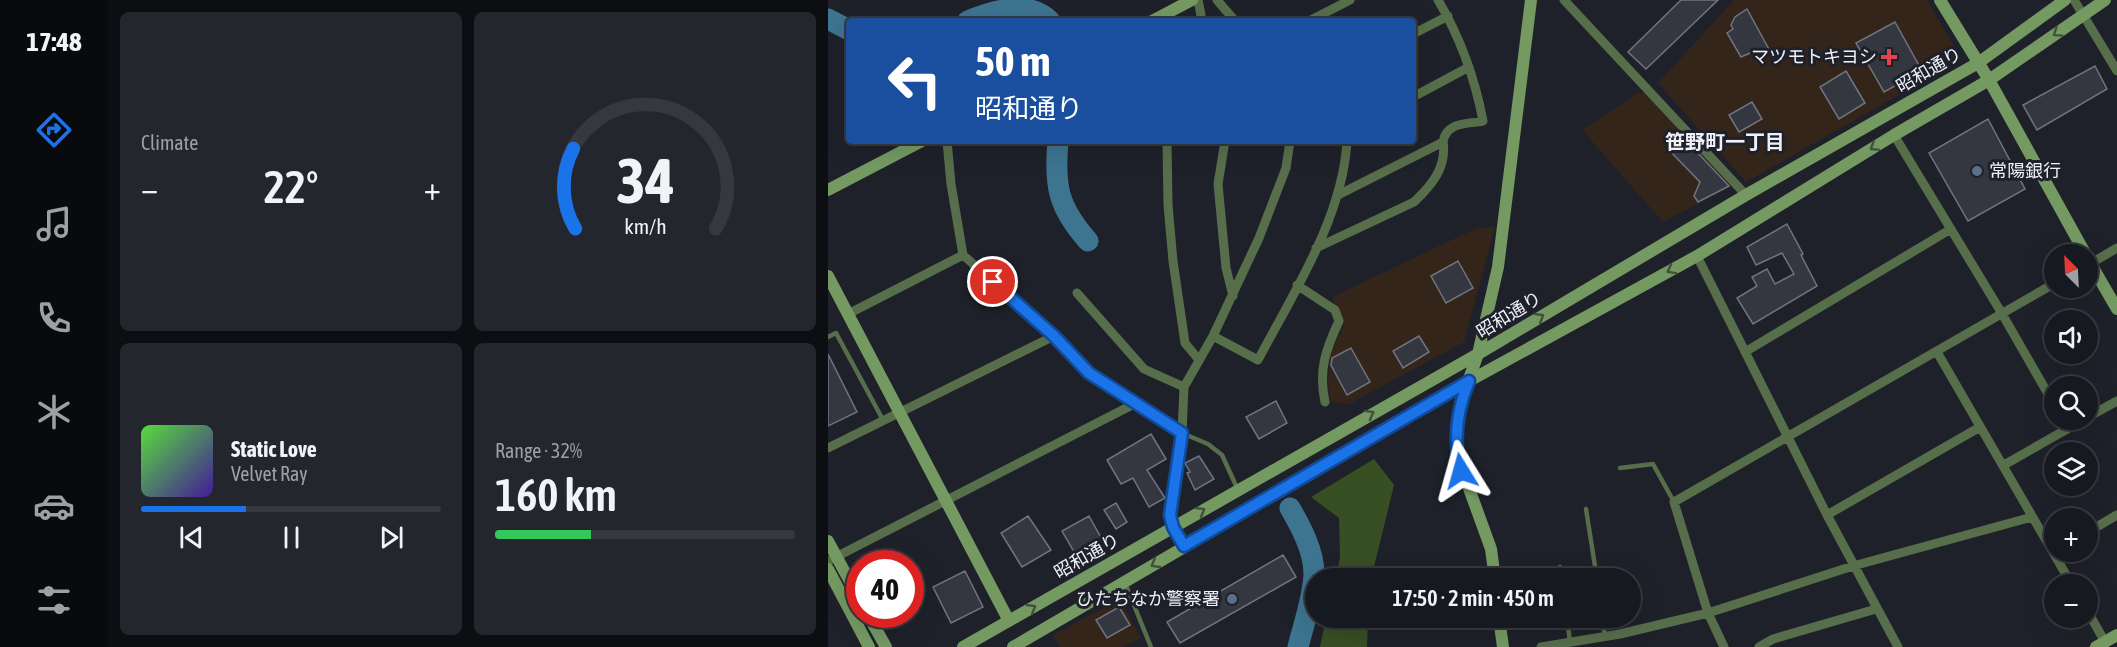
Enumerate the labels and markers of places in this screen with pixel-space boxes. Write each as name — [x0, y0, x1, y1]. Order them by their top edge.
place label: マツモトキヨシ — [1751, 46, 1877, 67]
marker: マツモトキヨシ — [1882, 50, 1896, 64]
place label: 常陽銀行 — [1989, 160, 2061, 181]
marker: 常陽銀行 — [1970, 164, 1984, 178]
pin — [967, 256, 1018, 307]
place label: ひたちなか警察署 — [1076, 588, 1220, 609]
marker: ひたちなか警察署 — [1225, 592, 1239, 606]

